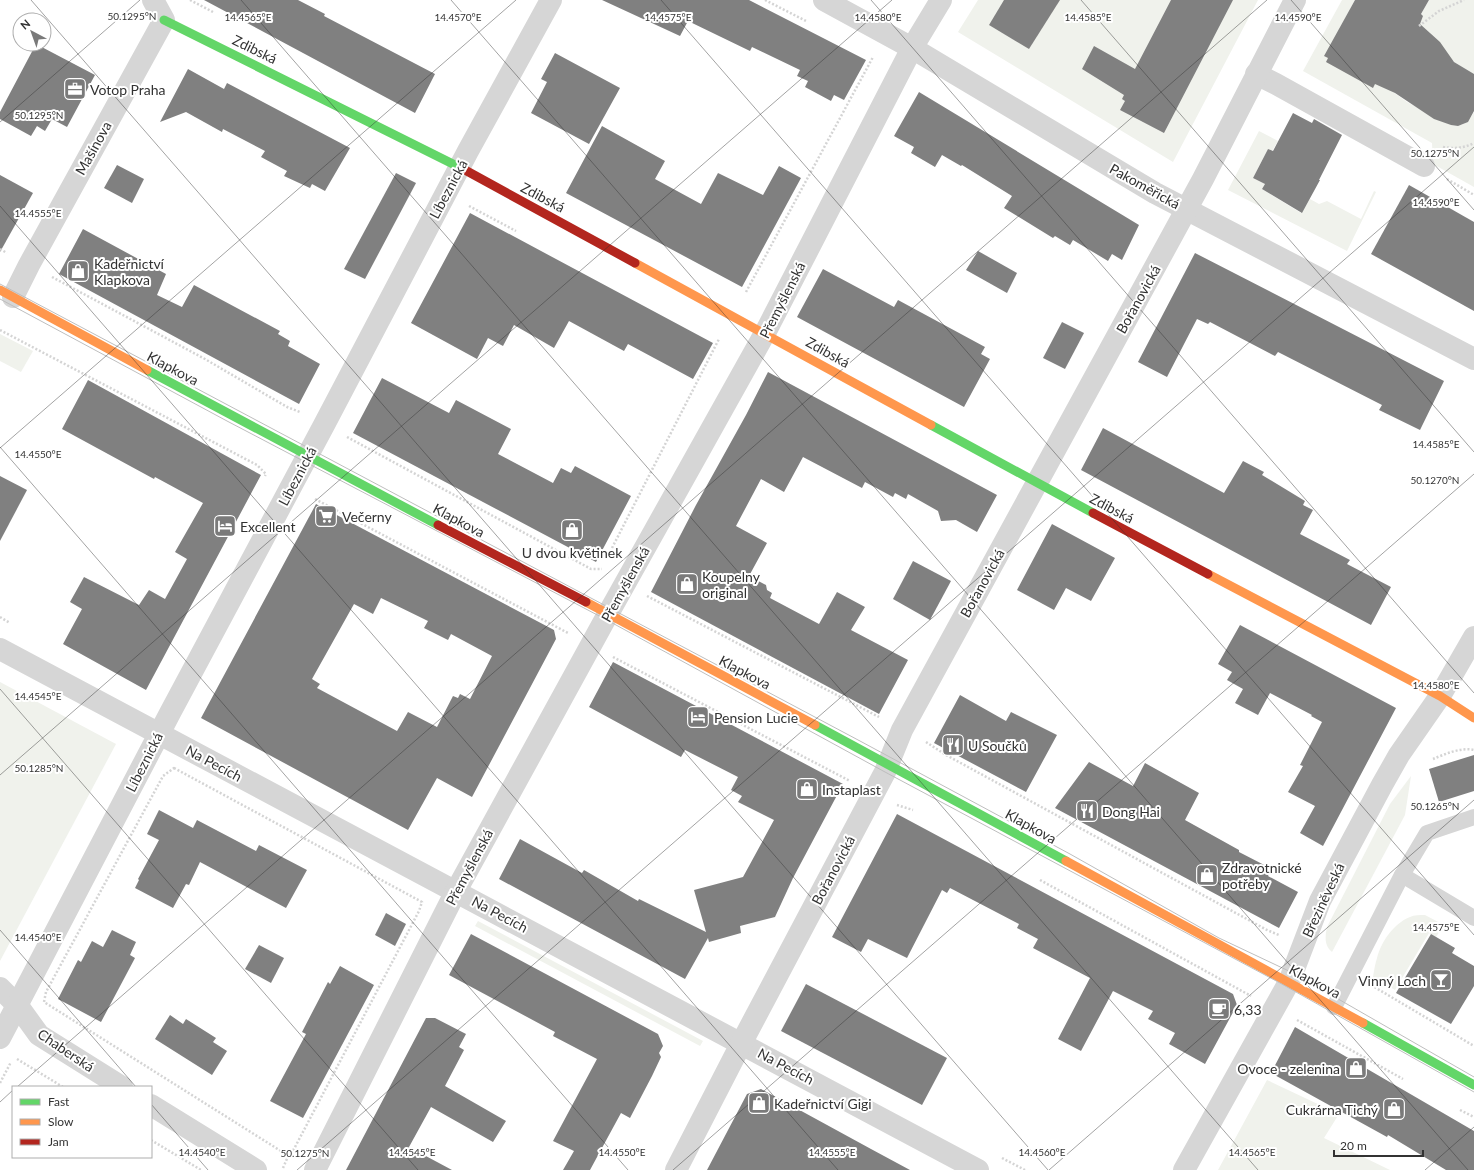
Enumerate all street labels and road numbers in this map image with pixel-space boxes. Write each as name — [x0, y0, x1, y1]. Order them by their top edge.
street label: Zdibská — [230, 31, 280, 67]
street label: Mašínova — [71, 118, 115, 178]
street label: Líbeznická — [425, 157, 471, 221]
street label: Pakoměřická — [1107, 160, 1183, 212]
street label: Zdibská — [518, 178, 568, 216]
street label: Přemyšlenská — [755, 259, 809, 341]
street label: Bořanovická — [1112, 262, 1164, 336]
street label: Zdibská — [803, 333, 853, 371]
street label: Klapkova — [144, 347, 202, 389]
street label: Líbeznická — [274, 444, 320, 508]
street label: Zdibská — [1087, 489, 1137, 527]
street label: Klapkova — [430, 499, 488, 541]
street label: Přemyšlenská — [597, 543, 653, 625]
street label: Bořanovická — [956, 546, 1008, 620]
street label: Klapkova — [716, 651, 774, 693]
street label: Líbeznická — [122, 729, 166, 794]
street label: Na Pecích — [183, 741, 245, 785]
street label: Klapkova — [1002, 805, 1060, 847]
street label: Přemyšlenská — [442, 826, 496, 908]
street label: Bořanovická — [808, 833, 858, 907]
street label: Březiněveská — [1298, 860, 1348, 940]
street label: Na Pecích — [469, 892, 531, 936]
street label: Klapkova — [1286, 960, 1344, 1002]
street label: Chaberská — [34, 1025, 98, 1075]
street label: Na Pecích — [755, 1044, 817, 1088]

